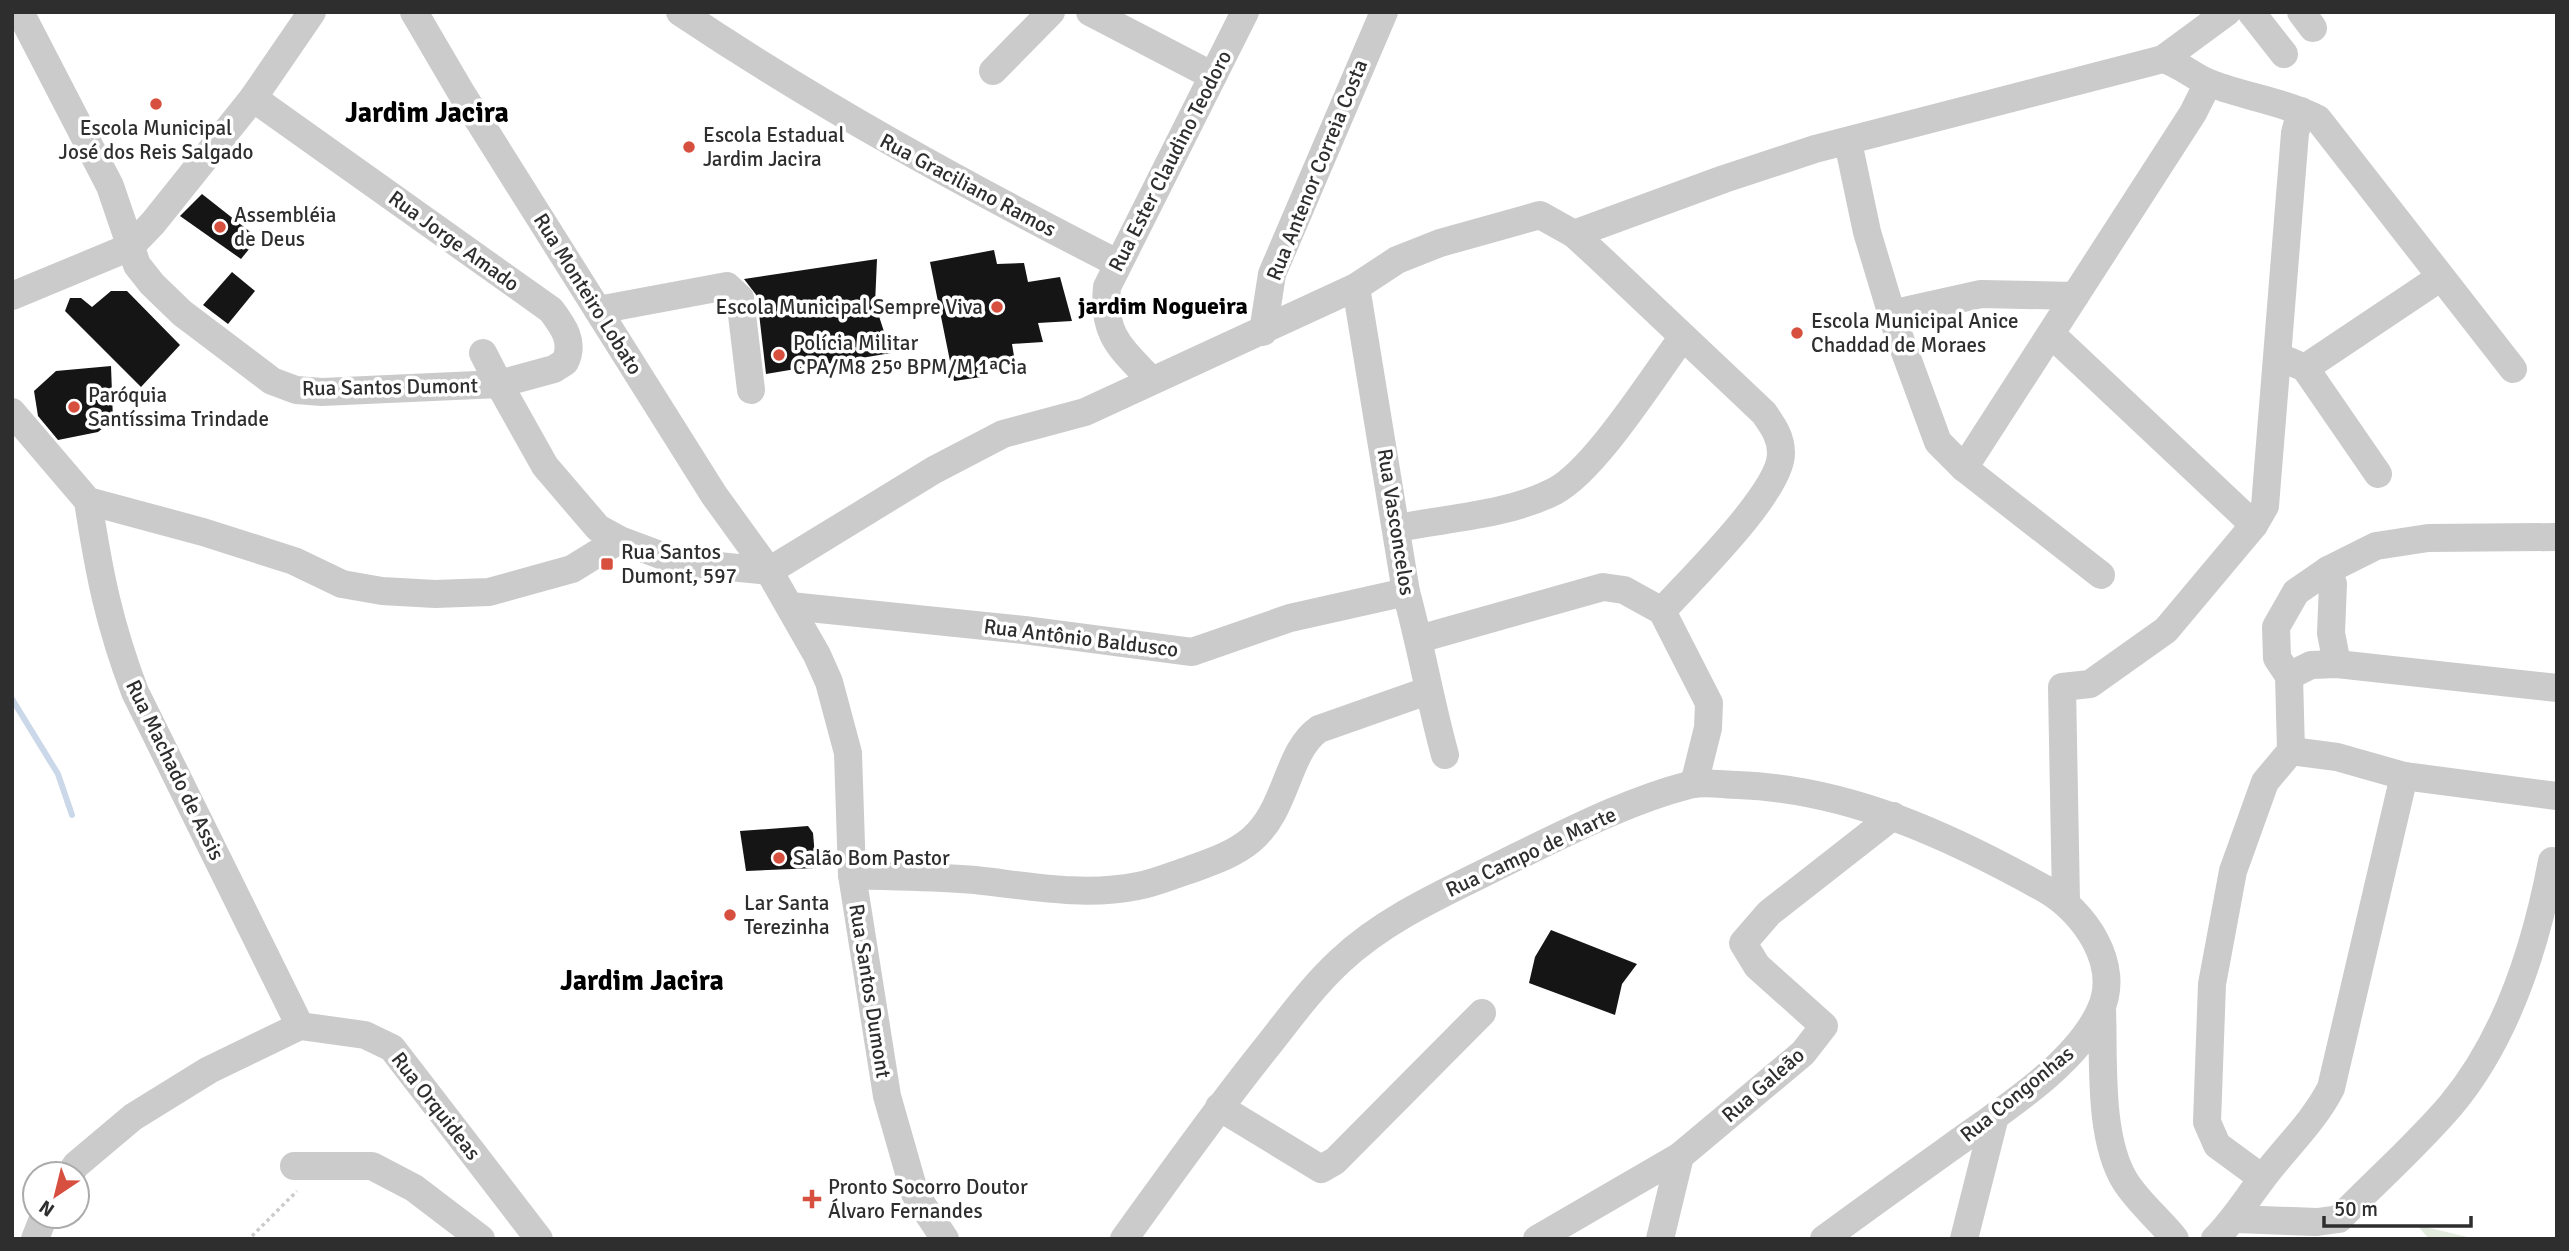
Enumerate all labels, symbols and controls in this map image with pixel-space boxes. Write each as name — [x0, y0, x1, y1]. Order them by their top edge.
street label: Rua Ester Claudino Teodoro — [1103, 46, 1237, 276]
street label: Rua Antenor Correia Costa — [1261, 56, 1373, 284]
marker: Escola Municipal José dos Reis Salgado — [148, 96, 164, 112]
district label: Jardim Jacira — [345, 96, 509, 130]
place label: Escola Municipal José dos Reis Salgado — [59, 115, 253, 165]
place label: Escola Estadual Jardim Jacira — [703, 122, 845, 172]
street label: Rua Graciliano Ramos — [875, 128, 1061, 242]
marker: Escola Estadual Jardim Jacira — [681, 139, 697, 155]
street label: Rua Jorge Amado — [384, 185, 524, 297]
place label: Assembléia de Deus — [234, 202, 336, 252]
street label: Rua Monteiro Lobato — [528, 209, 648, 379]
marker: Assembléia de Deus — [212, 219, 228, 235]
district label: jardim Nogueira — [1078, 291, 1248, 321]
place label: Escola Municipal Sempre Viva — [716, 294, 983, 320]
marker: Escola Municipal Sempre Viva — [989, 299, 1005, 315]
place label: Escola Municipal Anice Chaddad de Moraes — [1811, 308, 2018, 358]
marker: Escola Municipal Anice Chaddad de Moraes — [1789, 325, 1805, 341]
place label: Polícia Militar CPA/M8 25º BPM/M 1ªCia — [793, 330, 1027, 380]
marker: Polícia Militar CPA/M8 25º BPM/M 1ªCia — [771, 347, 787, 363]
street label: Rua Santos Dumont — [302, 372, 478, 402]
place label: Paróquia Santíssima Trindade — [88, 382, 269, 432]
marker: Paróquia Santíssima Trindade — [66, 399, 82, 415]
street label: Rua Vasconcelos — [1372, 447, 1420, 597]
place label: Rua Santos Dumont, 597 — [621, 539, 737, 589]
marker: Rua Santos Dumont, 597 — [599, 556, 615, 572]
street label: Rua Antônio Baldusco — [982, 613, 1180, 663]
street label: Rua Machado de Assis — [120, 676, 230, 864]
street label: Rua Campo de Marte — [1442, 801, 1620, 903]
place label: Salão Bom Pastor — [793, 845, 950, 871]
marker: Salão Bom Pastor — [771, 850, 787, 866]
place label: Lar Santa Terezinha — [744, 890, 830, 940]
street label: Rua Santos Dumont — [843, 902, 897, 1080]
marker: Lar Santa Terezinha — [722, 907, 738, 923]
district label: Jardim Jacira — [560, 964, 724, 998]
street label: Rua Congonhas — [1955, 1040, 2079, 1148]
street label: Rua Galeão — [1716, 1042, 1810, 1128]
street label: Rua Orquideas — [386, 1047, 486, 1165]
north arrow — [21, 1160, 91, 1230]
place label: Pronto Socorro Doutor Álvaro Fernandes — [828, 1174, 1028, 1224]
scale bar — [2324, 1184, 2471, 1228]
marker: Pronto Socorro Doutor Álvaro Fernandes — [802, 1189, 822, 1209]
text: N — [35, 1194, 59, 1222]
text: 50 m — [2334, 1196, 2378, 1222]

